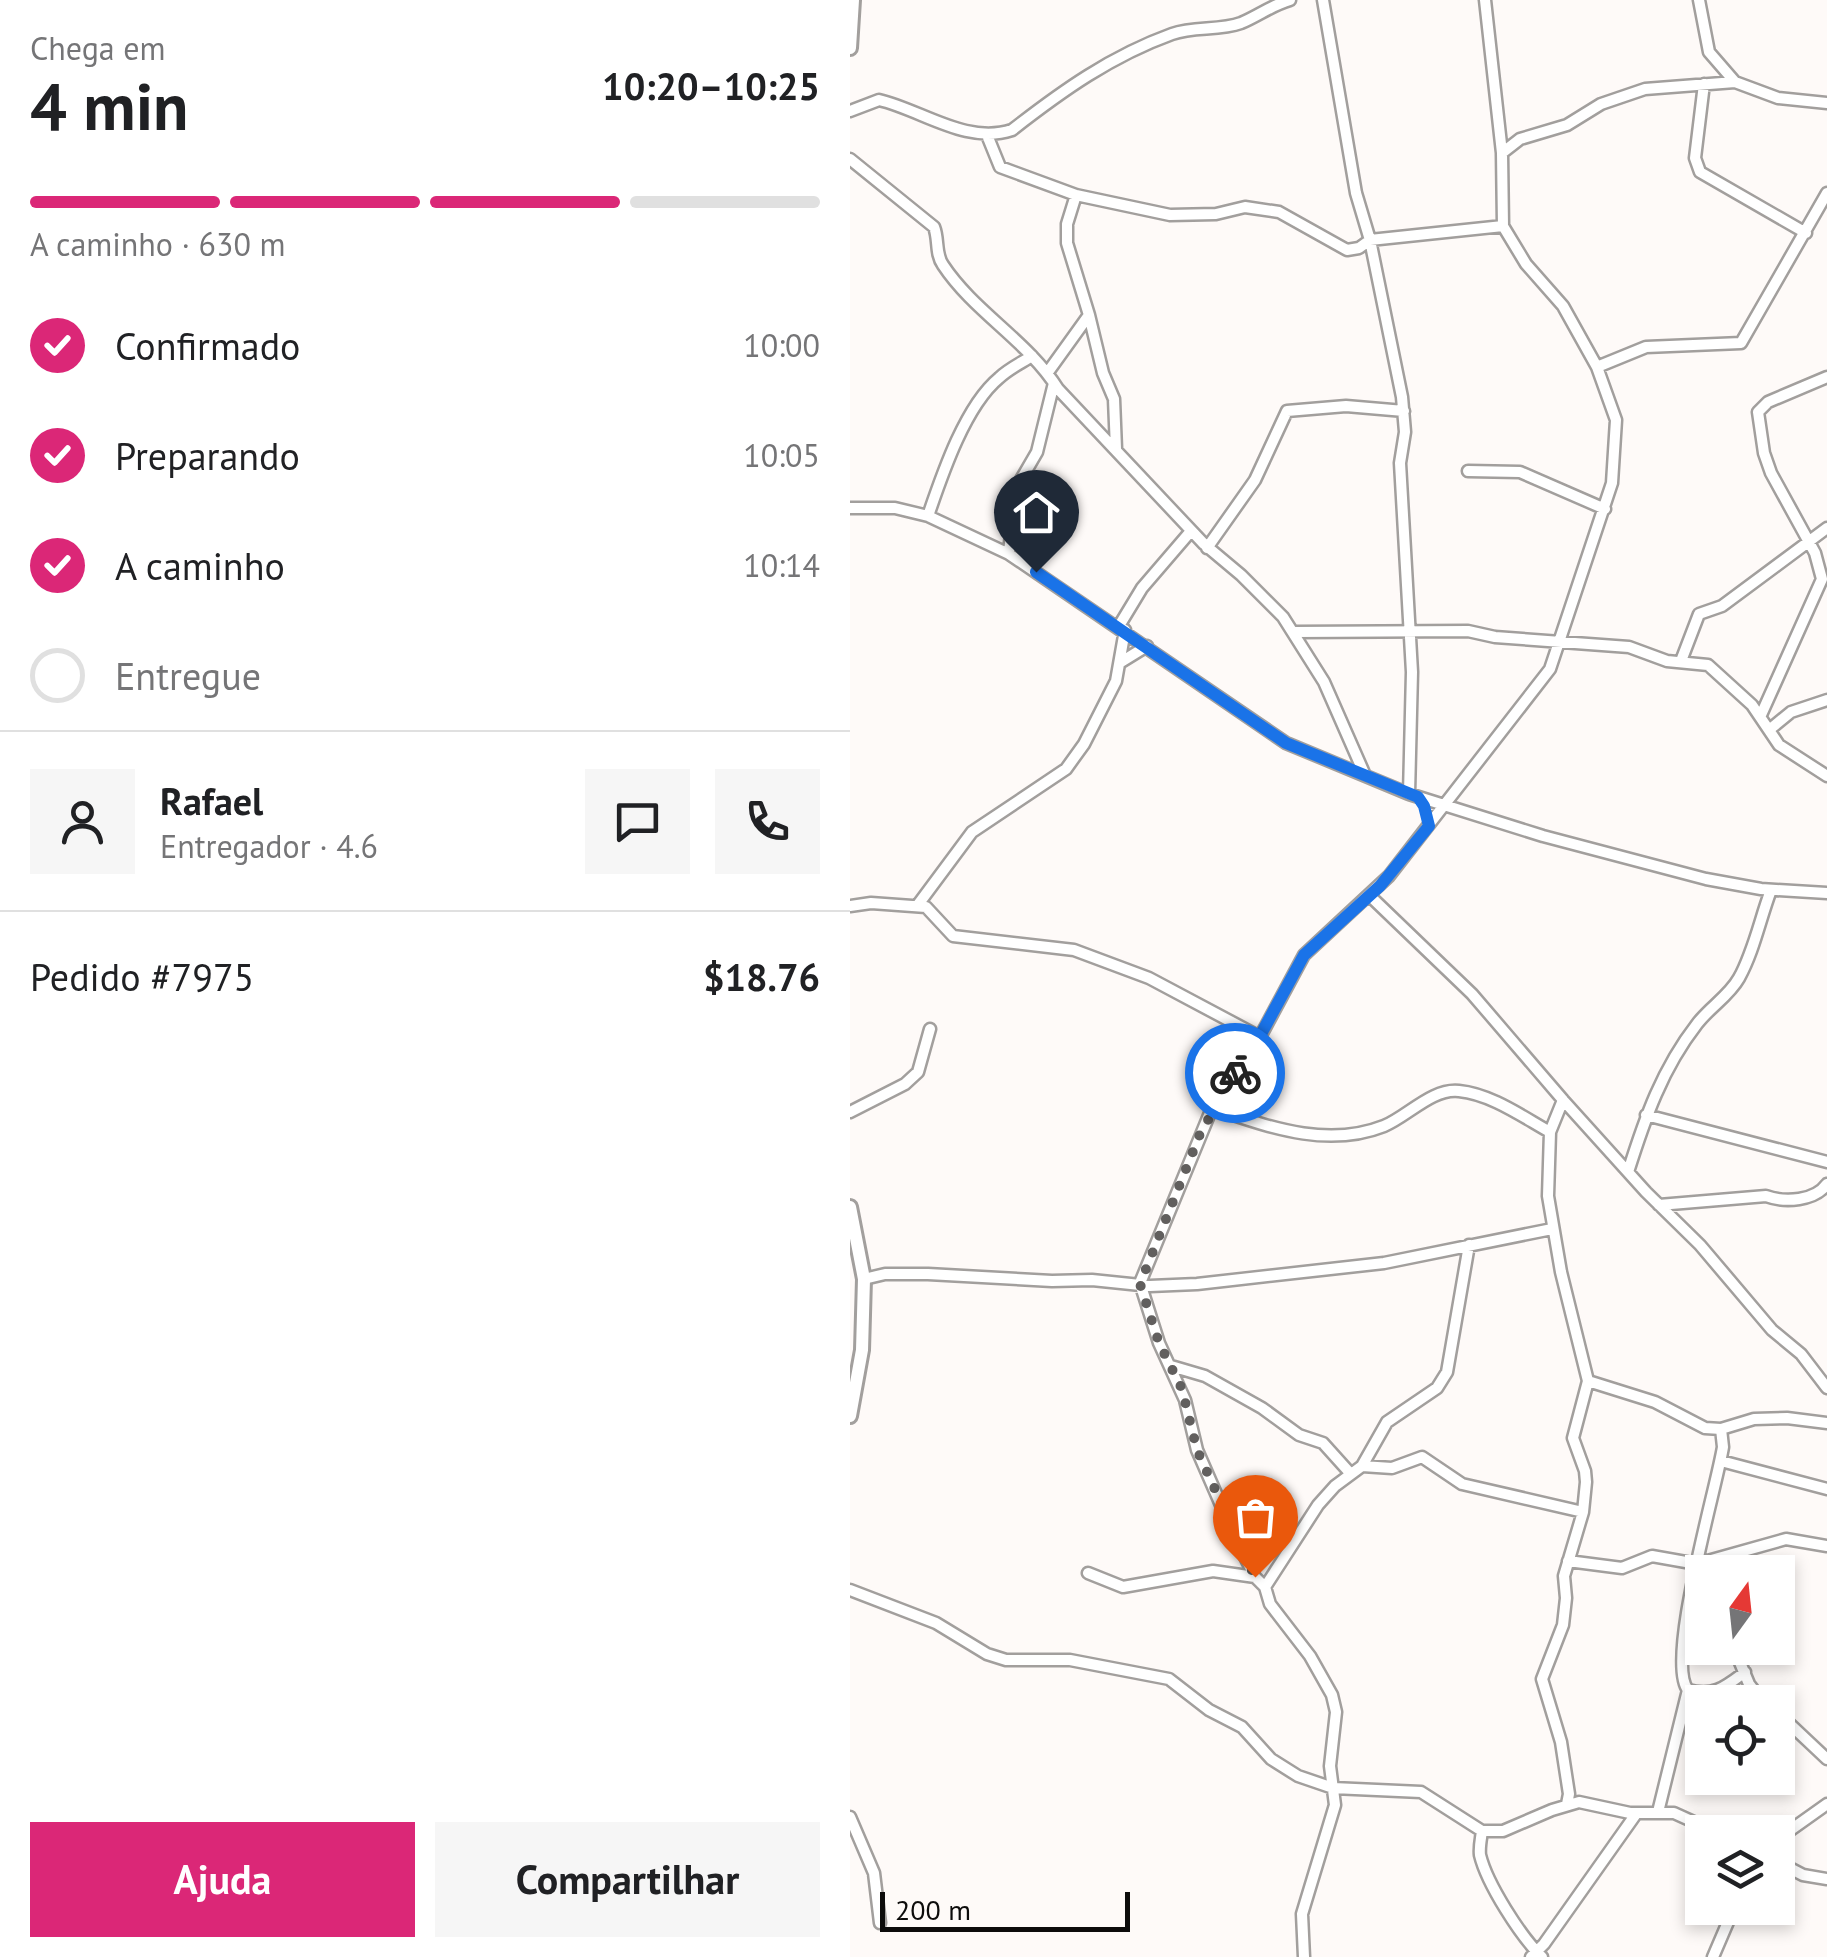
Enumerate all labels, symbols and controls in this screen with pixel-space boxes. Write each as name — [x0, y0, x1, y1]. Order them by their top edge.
text: Chega em — [30, 27, 166, 69]
text: 10:20–10:25 — [602, 61, 820, 110]
text: 4 min — [30, 64, 189, 148]
text: A caminho · 630 m — [30, 223, 285, 265]
icon: check — [30, 318, 85, 373]
text: Confirmado — [115, 321, 300, 370]
text: 10:00 — [743, 324, 820, 366]
icon: check — [30, 428, 85, 483]
text: Preparando — [115, 431, 300, 480]
text: 10:05 — [743, 434, 820, 476]
pin — [994, 470, 1079, 573]
icon: home — [1009, 485, 1064, 540]
icon: check — [30, 538, 85, 593]
text: A caminho — [115, 541, 285, 590]
text: 10:14 — [743, 544, 820, 586]
text: Entregue — [115, 651, 261, 700]
button: person — [30, 769, 135, 874]
button: chat — [585, 769, 690, 874]
button: phone — [715, 769, 820, 874]
text: Rafael — [160, 776, 263, 825]
text: Entregador · 4.6 — [160, 825, 378, 867]
text: Pedido #7975 — [30, 952, 254, 1001]
text: $18.76 — [703, 952, 820, 1001]
courier — [1185, 1023, 1285, 1123]
icon: bike — [1208, 1046, 1263, 1101]
pin — [1213, 1475, 1298, 1578]
icon: bag — [1228, 1490, 1283, 1545]
north arrow — [1685, 1555, 1795, 1665]
map controls — [1685, 1555, 1795, 1925]
button: locate — [1685, 1685, 1795, 1795]
button: layers — [1685, 1815, 1795, 1925]
button: Ajuda — [30, 1822, 415, 1937]
button: Compartilhar — [435, 1822, 820, 1937]
scale bar — [880, 1887, 1130, 1932]
text: 200 m — [895, 1891, 971, 1928]

